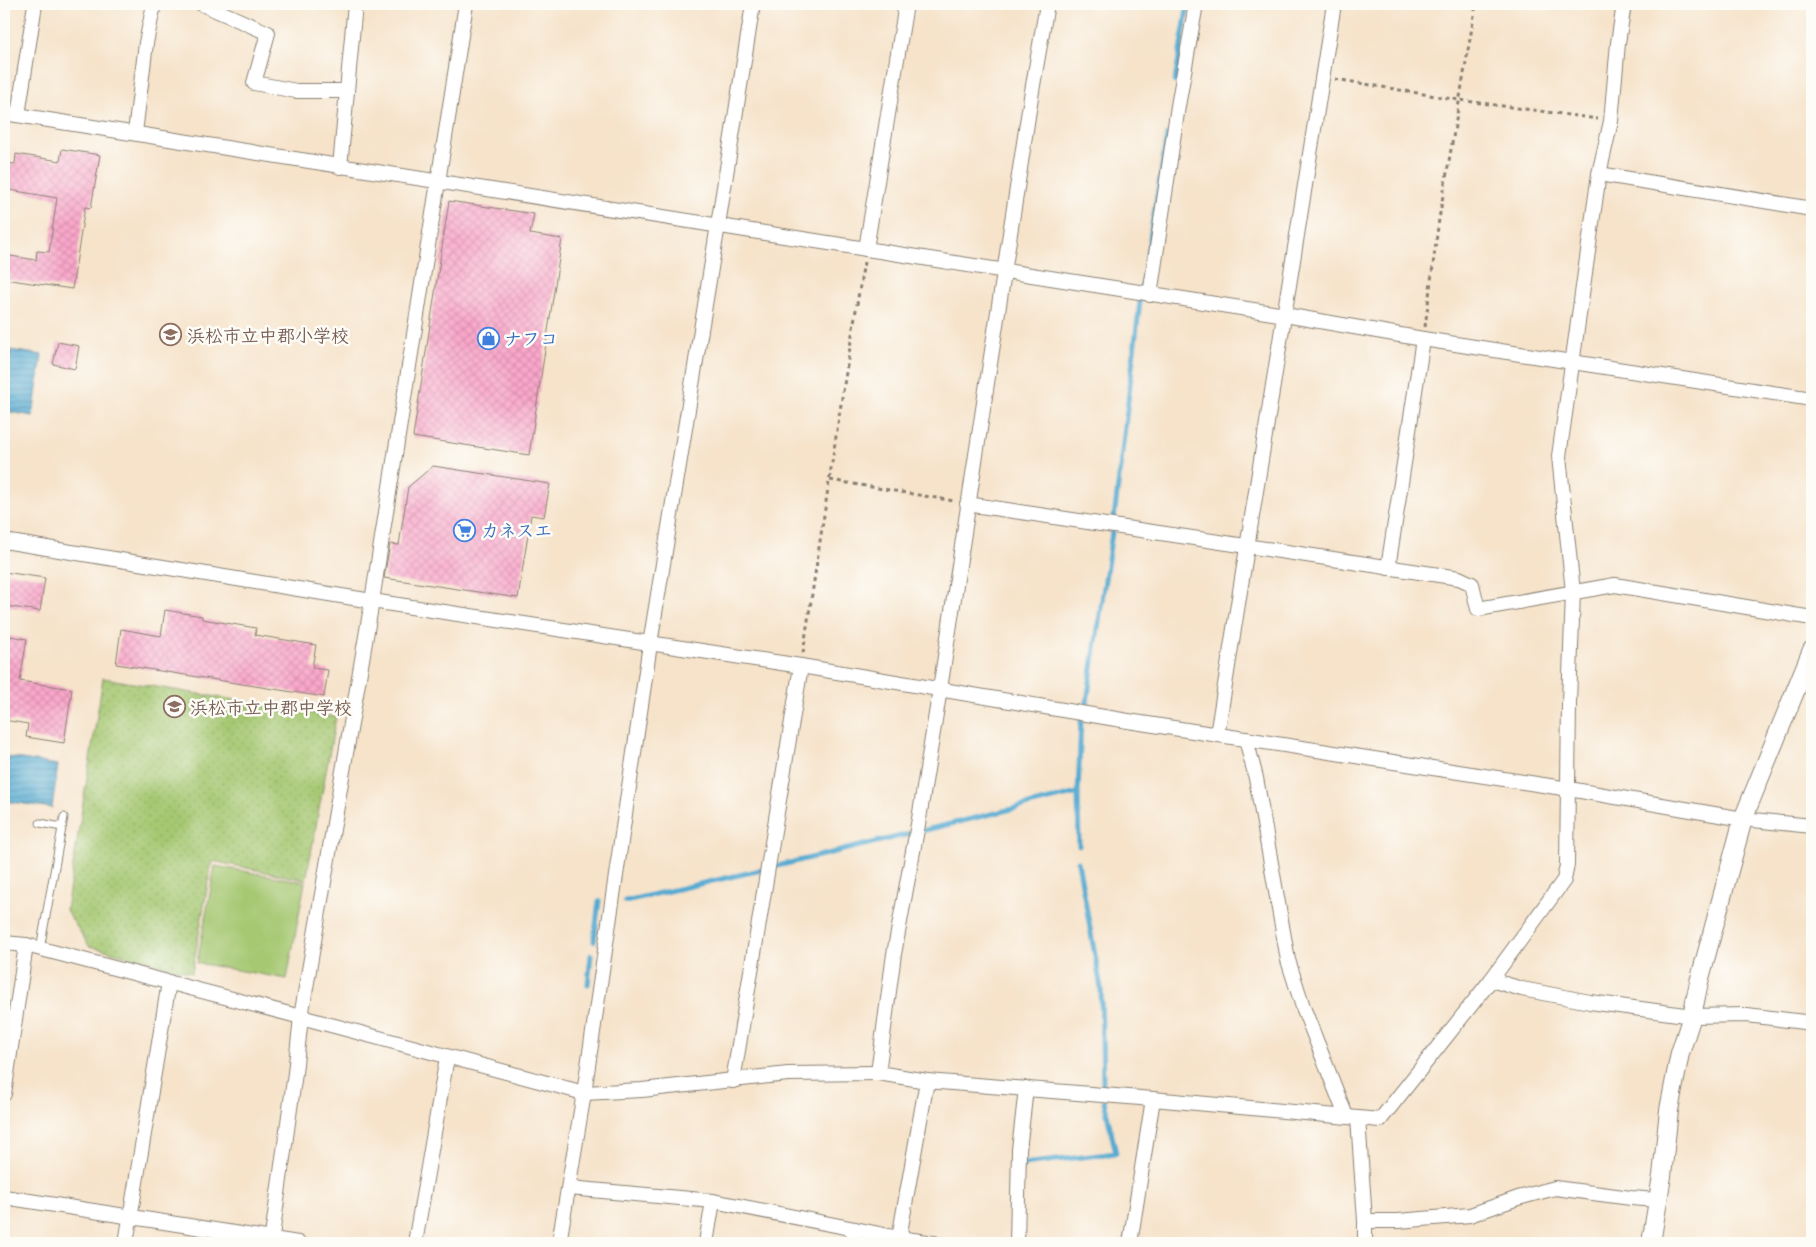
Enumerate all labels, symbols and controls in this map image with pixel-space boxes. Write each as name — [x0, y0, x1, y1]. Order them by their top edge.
school or university icon: 浜松市立中郡小学校 — [159, 323, 183, 347]
place label: 浜松市立中郡小学校 — [187, 323, 349, 348]
shop icon: ナフコ — [476, 326, 500, 350]
place label: ナフコ — [504, 326, 558, 351]
supermarket icon: カネスエ — [453, 518, 477, 542]
place label: カネスエ — [481, 518, 552, 543]
school or university icon: 浜松市立中郡中学校 — [162, 695, 186, 719]
place label: 浜松市立中郡中学校 — [190, 695, 352, 720]

